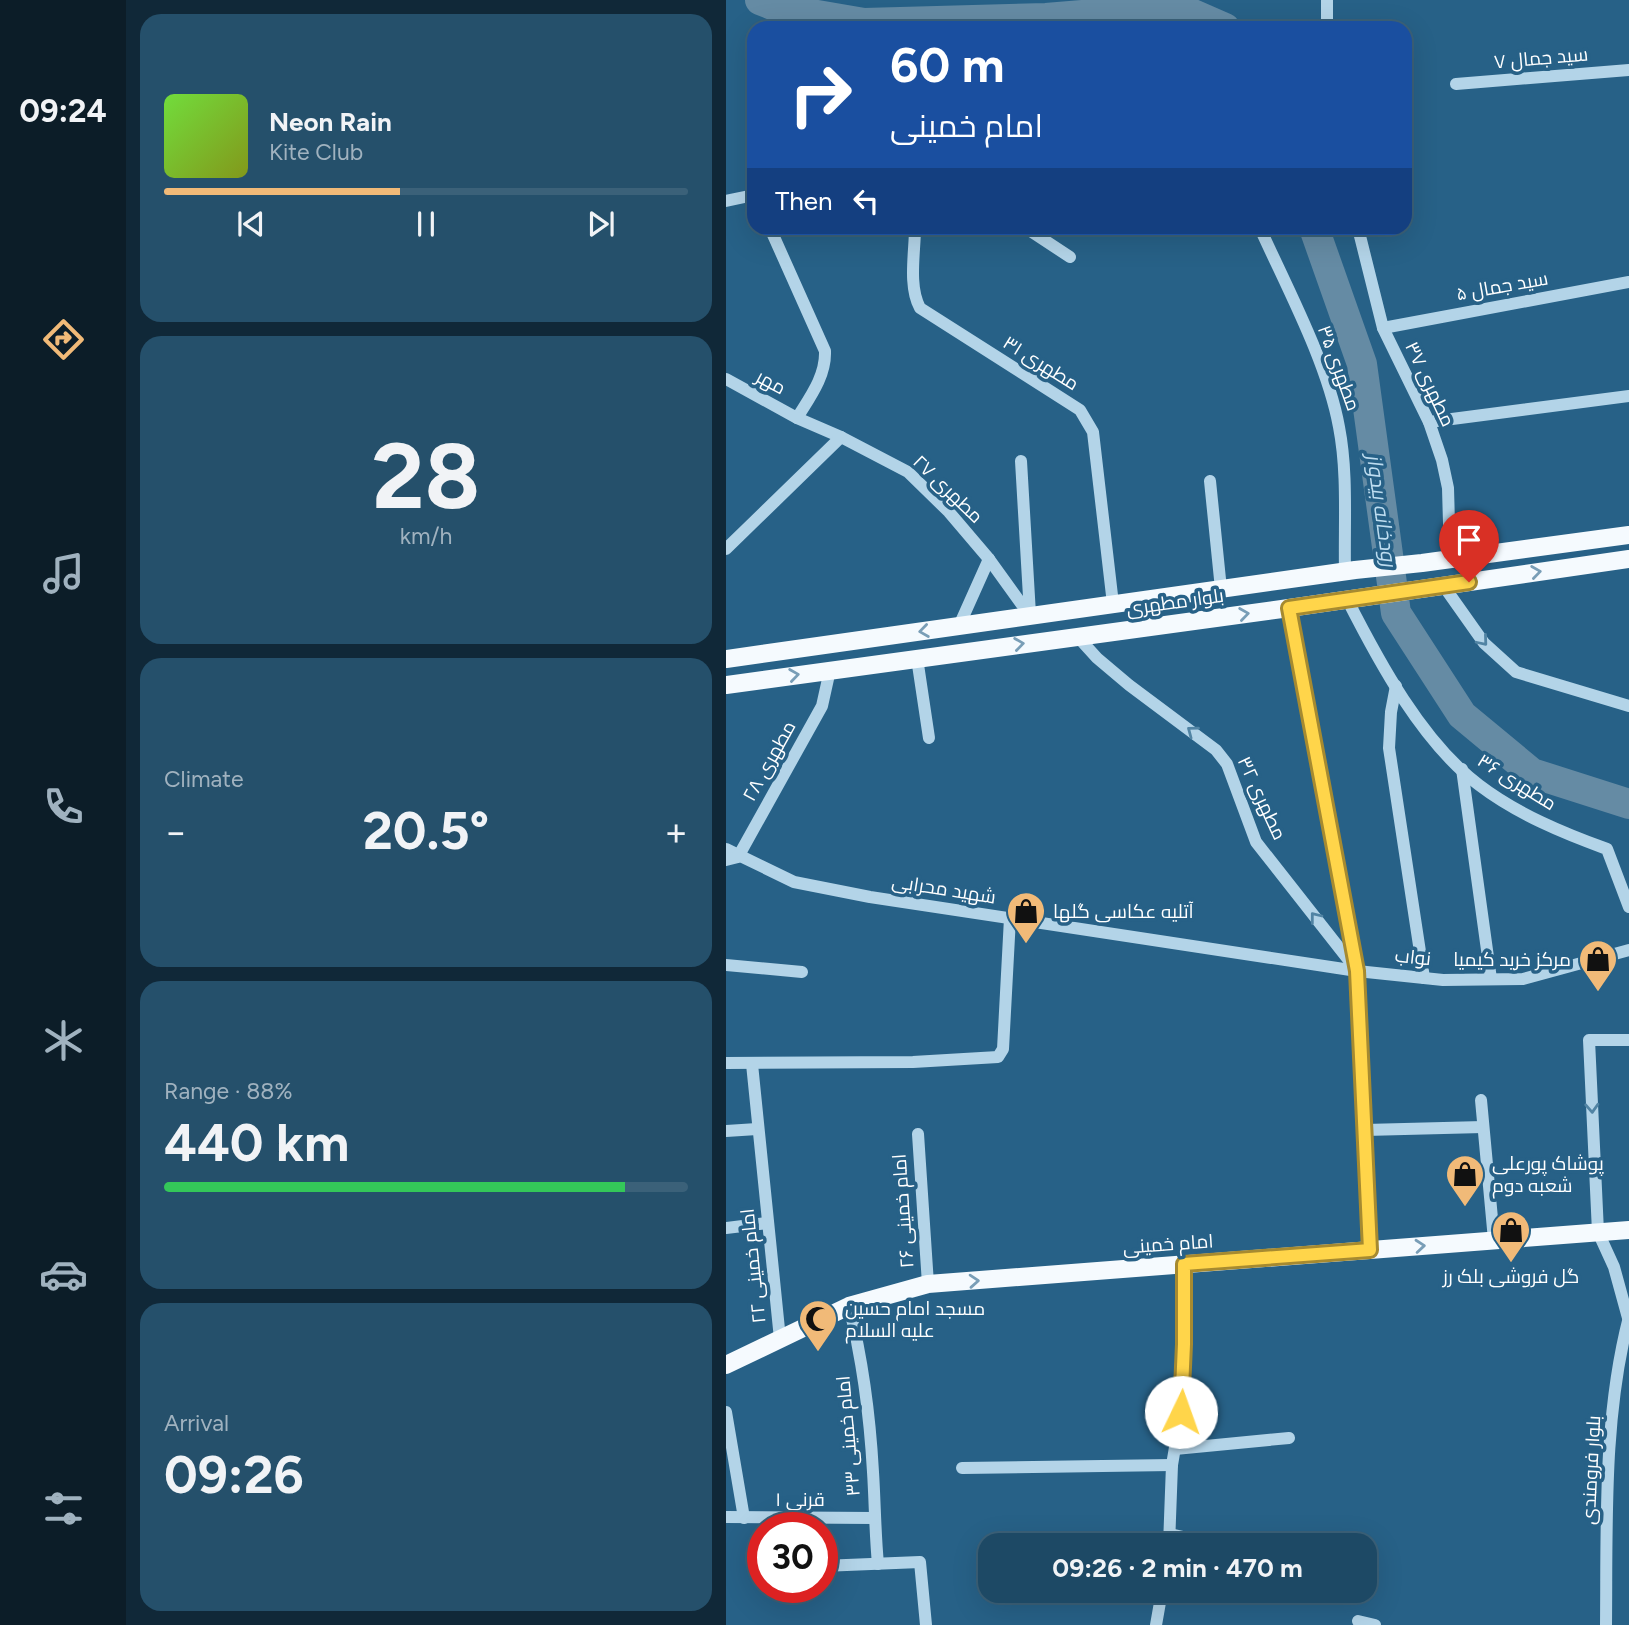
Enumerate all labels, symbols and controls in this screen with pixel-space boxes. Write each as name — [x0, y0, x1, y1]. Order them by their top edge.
text: 60 m — [890, 35, 1005, 94]
street label: سید جمال ۷ — [1493, 42, 1589, 74]
icon: right — [775, 49, 866, 140]
text: 09:24 — [19, 92, 107, 130]
text: Neon Rain — [269, 106, 392, 138]
text: امام خمینی — [890, 107, 1043, 145]
text: Kite Club — [269, 138, 363, 166]
icon: left — [847, 182, 885, 220]
text: Then — [775, 185, 833, 217]
icon: previous — [232, 205, 270, 243]
icon: pause — [407, 205, 445, 243]
icon: next — [582, 205, 620, 243]
street label: سید جمال ۵ — [1454, 267, 1550, 305]
icon: directions — [39, 315, 88, 364]
street label: مطهری ۳۵ — [1313, 322, 1365, 414]
street label: مطهری ۳۱ — [999, 331, 1083, 395]
street label: مطهری ۳۷ — [1400, 338, 1460, 430]
street label: مهر — [751, 364, 790, 399]
text: 28 — [372, 422, 480, 531]
water label: رودخانه بیدواز — [1361, 449, 1402, 569]
street label: مطهری ۲۷ — [908, 450, 988, 528]
pin — [1439, 510, 1499, 582]
icon: arrive — [1450, 521, 1488, 559]
text: km/h — [400, 522, 452, 550]
icon: music — [39, 549, 88, 598]
one-way arrow — [1530, 565, 1542, 580]
street label: بلوار مطهری — [1125, 584, 1225, 620]
one-way arrow — [1239, 607, 1250, 622]
one-way arrow — [918, 623, 930, 638]
one-way arrow — [1475, 632, 1487, 645]
one-way arrow — [1013, 637, 1025, 652]
one-way arrow — [788, 668, 799, 683]
street label: مطهری ۲۸ — [738, 717, 800, 805]
one-way arrow — [1187, 727, 1200, 739]
street label: مطهری ۳۶ — [1473, 749, 1561, 815]
street label: مطهری ۳۲ — [1233, 753, 1291, 843]
text: Climate — [164, 765, 243, 793]
icon: phone — [39, 782, 88, 831]
text: 20.5° — [363, 800, 489, 862]
text: − — [164, 809, 188, 855]
text: + — [664, 809, 688, 855]
street label: شهید محرابی — [890, 869, 998, 909]
shop icon: آتلیه عکاسی گلها — [1005, 890, 1047, 945]
place label: آتلیه عکاسی گلها — [1053, 900, 1194, 923]
one-way arrow — [1311, 913, 1324, 925]
shop icon: مرکز خرید کیمیا — [1577, 938, 1619, 993]
street label: نواب — [1394, 944, 1432, 970]
place label: مرکز خرید کیمیا — [1453, 948, 1571, 971]
icon: climate — [39, 1016, 88, 1065]
text: Range · 88% — [164, 1077, 293, 1105]
one-way arrow — [1584, 1103, 1599, 1114]
text: 440 km — [164, 1112, 349, 1174]
place label: پوشاک پورعلی شعبه دوم — [1492, 1152, 1604, 1199]
street label: امام خمینی ۲۶ — [888, 1153, 920, 1269]
shop icon: پوشاک پورعلی شعبه دوم — [1444, 1153, 1486, 1208]
street label: امام خمینی ۲۲ — [736, 1207, 772, 1325]
shop icon: گل فروشی بلک رز — [1490, 1209, 1532, 1264]
street label: امام خمینی — [1122, 1229, 1214, 1261]
one-way arrow — [1415, 1239, 1426, 1254]
icon: car — [39, 1250, 88, 1299]
place label: گل فروشی بلک رز — [1442, 1265, 1579, 1288]
one-way arrow — [968, 1274, 979, 1289]
place label: مسجد امام حسین علیه السلام — [845, 1297, 985, 1344]
mosque icon: مسجد امام حسین علیه السلام — [797, 1298, 839, 1353]
street label: امام خمینی ۳۳ — [831, 1374, 867, 1497]
position arrow — [1144, 1375, 1218, 1449]
text: Arrival — [164, 1409, 229, 1437]
street label: بلوار فرومندی — [1577, 1415, 1605, 1525]
text: 09:26 — [164, 1444, 304, 1506]
icon: filters — [39, 1484, 88, 1533]
street label: قرنی ۱ — [775, 1488, 825, 1511]
speed limit sign: 30 — [747, 1512, 838, 1603]
text: 09:26 · 2 min · 470 m — [1052, 1552, 1303, 1584]

